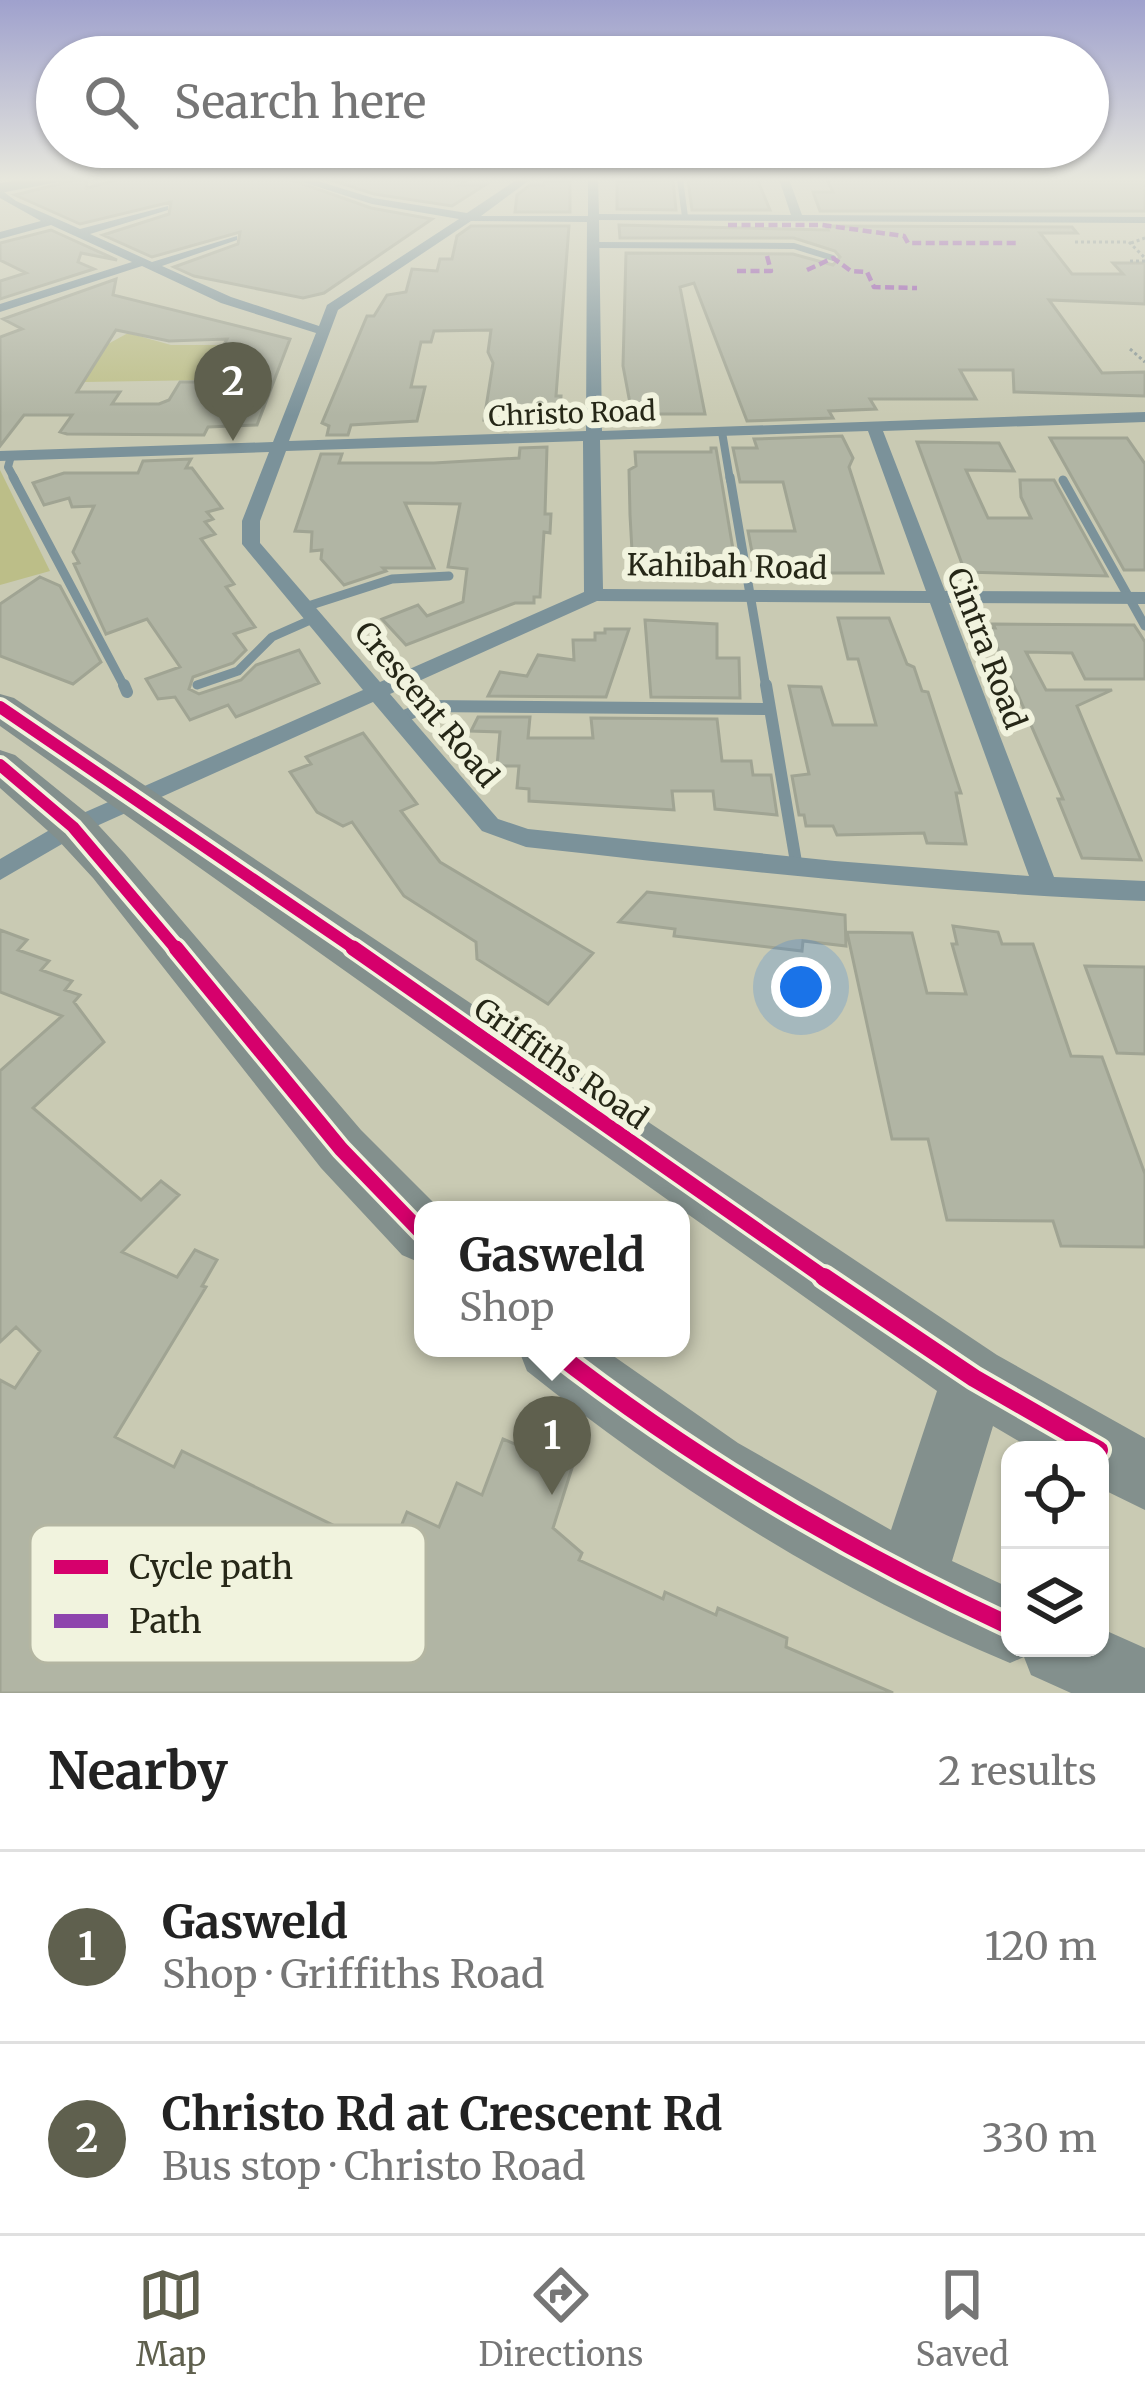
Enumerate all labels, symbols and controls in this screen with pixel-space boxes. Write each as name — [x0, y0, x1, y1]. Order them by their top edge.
search box — [36, 36, 1109, 168]
icon: search — [78, 69, 144, 135]
text: Search here — [174, 74, 426, 130]
pin: 2 — [194, 342, 272, 441]
street label: Christo Road — [488, 393, 656, 433]
street label: Kahibah Road — [626, 545, 828, 587]
street label: Cintra Road — [939, 562, 1035, 734]
street label: Crescent Road — [347, 614, 507, 794]
your location — [771, 957, 831, 1017]
street label: Griffiths Road — [467, 989, 655, 1137]
popup — [414, 1201, 690, 1357]
text: Gasweld — [459, 1227, 645, 1283]
text: Shop — [459, 1283, 554, 1332]
pin: 1 — [513, 1396, 591, 1495]
map controls — [1001, 1441, 1109, 1657]
button: locate — [1001, 1441, 1109, 1549]
legend — [30, 1525, 426, 1663]
text: Cycle path — [129, 1547, 293, 1588]
button: layers — [1001, 1549, 1109, 1657]
text: Path — [129, 1601, 202, 1642]
text: Nearby — [48, 1739, 228, 1803]
text: 2 results — [938, 1747, 1097, 1796]
text: Gasweld — [162, 1894, 348, 1950]
text: 1 — [78, 1922, 96, 1971]
text: 120 m — [984, 1922, 1097, 1971]
text: Shop · Griffiths Road — [162, 1950, 545, 1999]
text: Christo Rd at Crescent Rd — [162, 2086, 723, 2142]
text: 2 — [76, 2114, 98, 2163]
text: 330 m — [981, 2114, 1097, 2163]
text: Bus stop · Christo Road — [162, 2142, 586, 2191]
tab: Map — [136, 2262, 206, 2375]
tab: Directions — [478, 2262, 643, 2375]
tab: Saved — [915, 2262, 1009, 2375]

